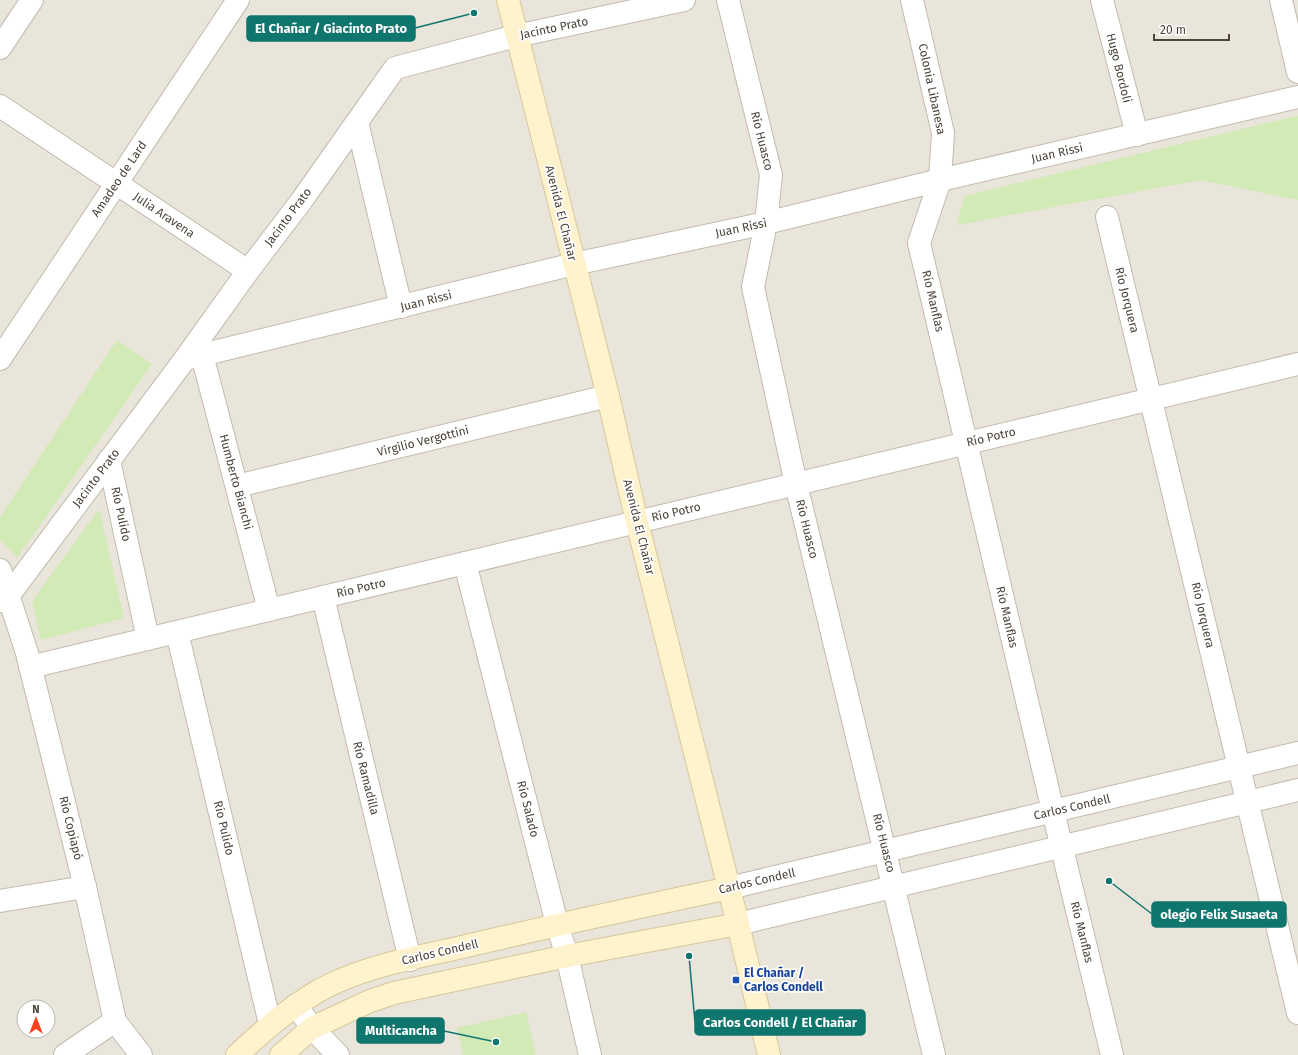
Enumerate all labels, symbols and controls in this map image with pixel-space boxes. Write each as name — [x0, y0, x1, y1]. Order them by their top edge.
street label: Jacinto Prato — [519, 14, 589, 42]
callout: El Chañar / Giacinto Prato — [247, 16, 415, 41]
scale bar — [1154, 16, 1229, 42]
text: El Chañar / Giacinto Prato — [255, 21, 408, 36]
text: 20 m — [1160, 23, 1186, 37]
street label: Hugo Bordoli — [1104, 32, 1134, 104]
street label: Colonia Libanesa — [916, 42, 948, 136]
street label: Río Huasco — [748, 110, 776, 172]
street label: Amadeo de Lard — [89, 138, 149, 220]
street label: Juan Rissi — [1030, 140, 1084, 166]
street label: Avenida El Chañar — [542, 164, 580, 263]
street label: Jacinto Prato — [262, 185, 314, 249]
street label: Julia Aravena — [131, 189, 197, 241]
street label: Juan Rissi — [714, 216, 768, 240]
street label: Río Jorquera — [1112, 266, 1142, 334]
street label: Río Manflas — [919, 269, 947, 334]
street label: Juan Rissi — [399, 288, 453, 314]
street label: Virgilio Vergottini — [376, 423, 470, 459]
street label: Río Potro — [965, 425, 1017, 449]
street label: Humberto Bianchi — [216, 433, 256, 531]
street label: Jacinto Prato — [70, 446, 122, 510]
street label: Avenida El Chañar — [620, 478, 658, 577]
street label: Río Pulido — [108, 485, 134, 543]
street label: Río Huasco — [793, 498, 821, 560]
street label: Río Potro — [650, 500, 702, 524]
street label: Río Potro — [335, 576, 387, 600]
street label: Río Jorquera — [1189, 581, 1217, 649]
street label: Río Manflas — [993, 585, 1021, 650]
street label: Río Ramadilla — [350, 740, 382, 816]
street label: Río Salado — [514, 779, 542, 839]
street label: Carlos Condell — [1032, 791, 1112, 823]
street label: Río Copiapó — [56, 795, 86, 861]
street label: Río Pulido — [211, 799, 237, 857]
street label: Río Huasco — [870, 812, 898, 874]
street label: Carlos Condell — [717, 865, 797, 897]
street label: Río Manflas — [1068, 900, 1096, 965]
callout: olegio Felix Susaeta — [1152, 902, 1286, 927]
text: olegio Felix Susaeta — [1160, 907, 1278, 922]
street label: Carlos Condell — [400, 936, 480, 968]
place label: El Chañar / Carlos Condell — [744, 966, 823, 994]
marker: El Chañar / Carlos Condell — [731, 975, 741, 985]
north arrow — [16, 999, 56, 1039]
text: N — [32, 1003, 40, 1016]
callout: Carlos Condell / El Chañar — [695, 1010, 865, 1035]
text: Carlos Condell / El Chañar — [703, 1015, 858, 1030]
callout: Multicancha — [357, 1018, 444, 1043]
text: Multicancha — [365, 1023, 437, 1038]

